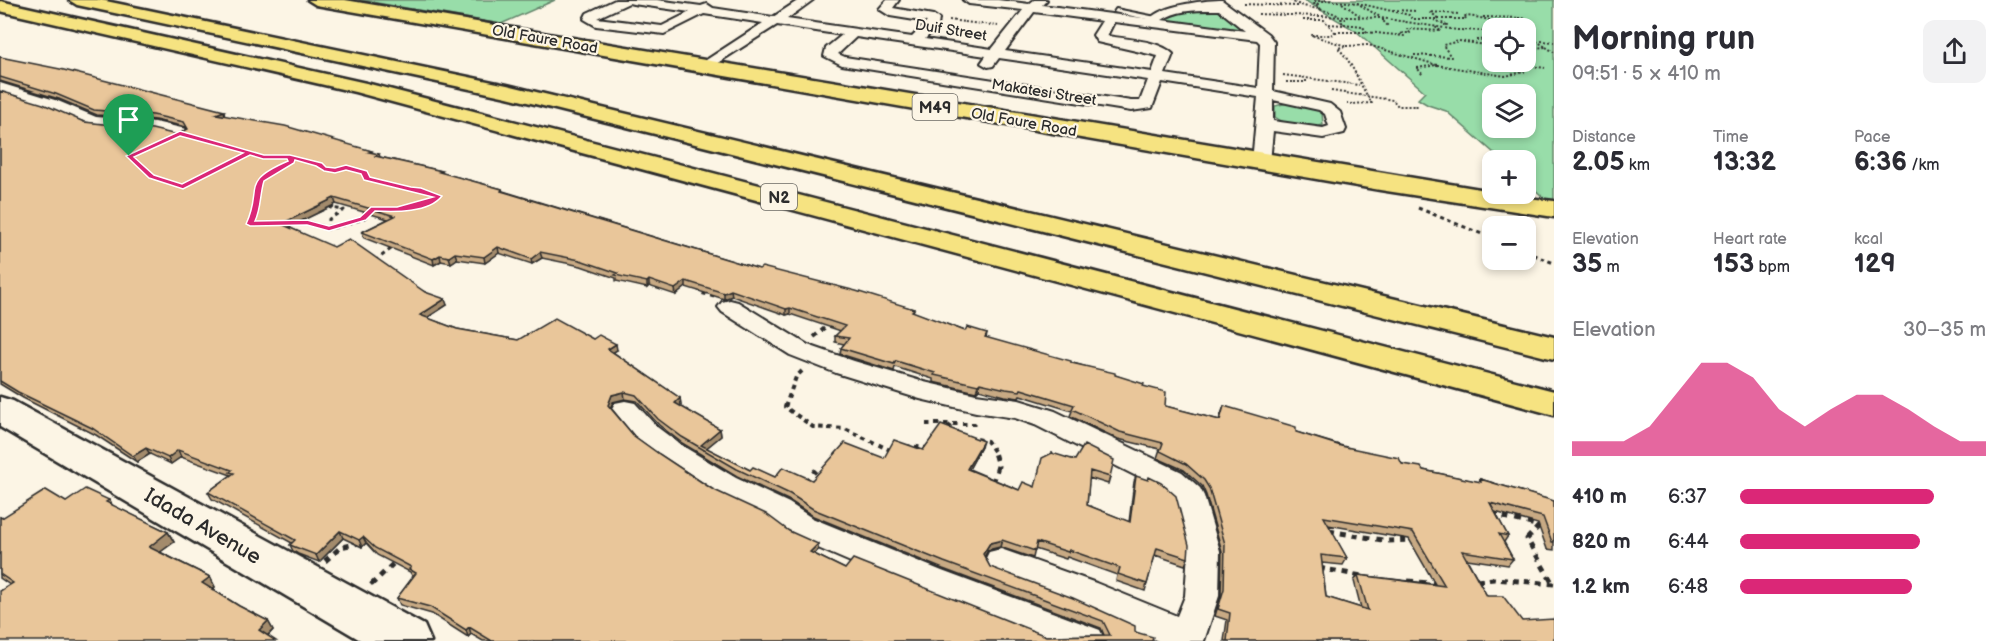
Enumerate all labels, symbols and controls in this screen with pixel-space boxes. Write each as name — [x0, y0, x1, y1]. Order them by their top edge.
street label: Duif Street — [914, 15, 989, 46]
map controls — [1482, 18, 1536, 270]
button: locate — [1482, 18, 1536, 72]
text: Morning run — [1572, 19, 1755, 59]
button: share — [1923, 20, 1986, 83]
street label: Old Faure Road — [491, 21, 599, 58]
text: 09:51 · 5 × 410 m — [1572, 62, 1721, 86]
street label: Makatesi Street — [990, 75, 1098, 110]
button: layers — [1482, 84, 1536, 138]
pin — [103, 94, 154, 156]
road number: M49 — [912, 94, 958, 120]
icon: arrive — [112, 103, 145, 136]
street label: Old Faure Road — [970, 104, 1078, 141]
text: Distance — [1572, 128, 1636, 147]
text: Time — [1713, 128, 1748, 147]
text: Pace — [1854, 128, 1890, 147]
text: 2.05 — [1572, 147, 1625, 178]
text: 13:32 — [1713, 147, 1776, 178]
text: 6:36 — [1854, 147, 1907, 178]
button: + — [1482, 150, 1536, 204]
text: km — [1625, 156, 1650, 175]
text: /km — [1907, 156, 1940, 175]
road number: N2 — [761, 184, 797, 210]
button: − — [1482, 216, 1536, 270]
text: Elevation — [1572, 230, 1639, 249]
text: Heart rate — [1713, 230, 1787, 249]
text: kcal — [1854, 230, 1883, 249]
text: 35 — [1572, 249, 1602, 280]
text: 153 — [1713, 249, 1754, 280]
text: 129 — [1854, 249, 1896, 280]
text: m — [1602, 258, 1620, 277]
text: bpm — [1754, 258, 1790, 277]
text: Elevation — [1572, 318, 1655, 342]
text: 30–35 m — [1903, 318, 1986, 342]
street label: Idada Avenue — [140, 483, 266, 570]
text: 410 m — [1572, 485, 1627, 509]
text: 6:37 — [1668, 485, 1706, 509]
text: 820 m — [1572, 530, 1631, 554]
text: 6:44 — [1668, 530, 1709, 554]
text: 1.2 km — [1572, 575, 1630, 599]
text: 6:48 — [1668, 575, 1708, 599]

